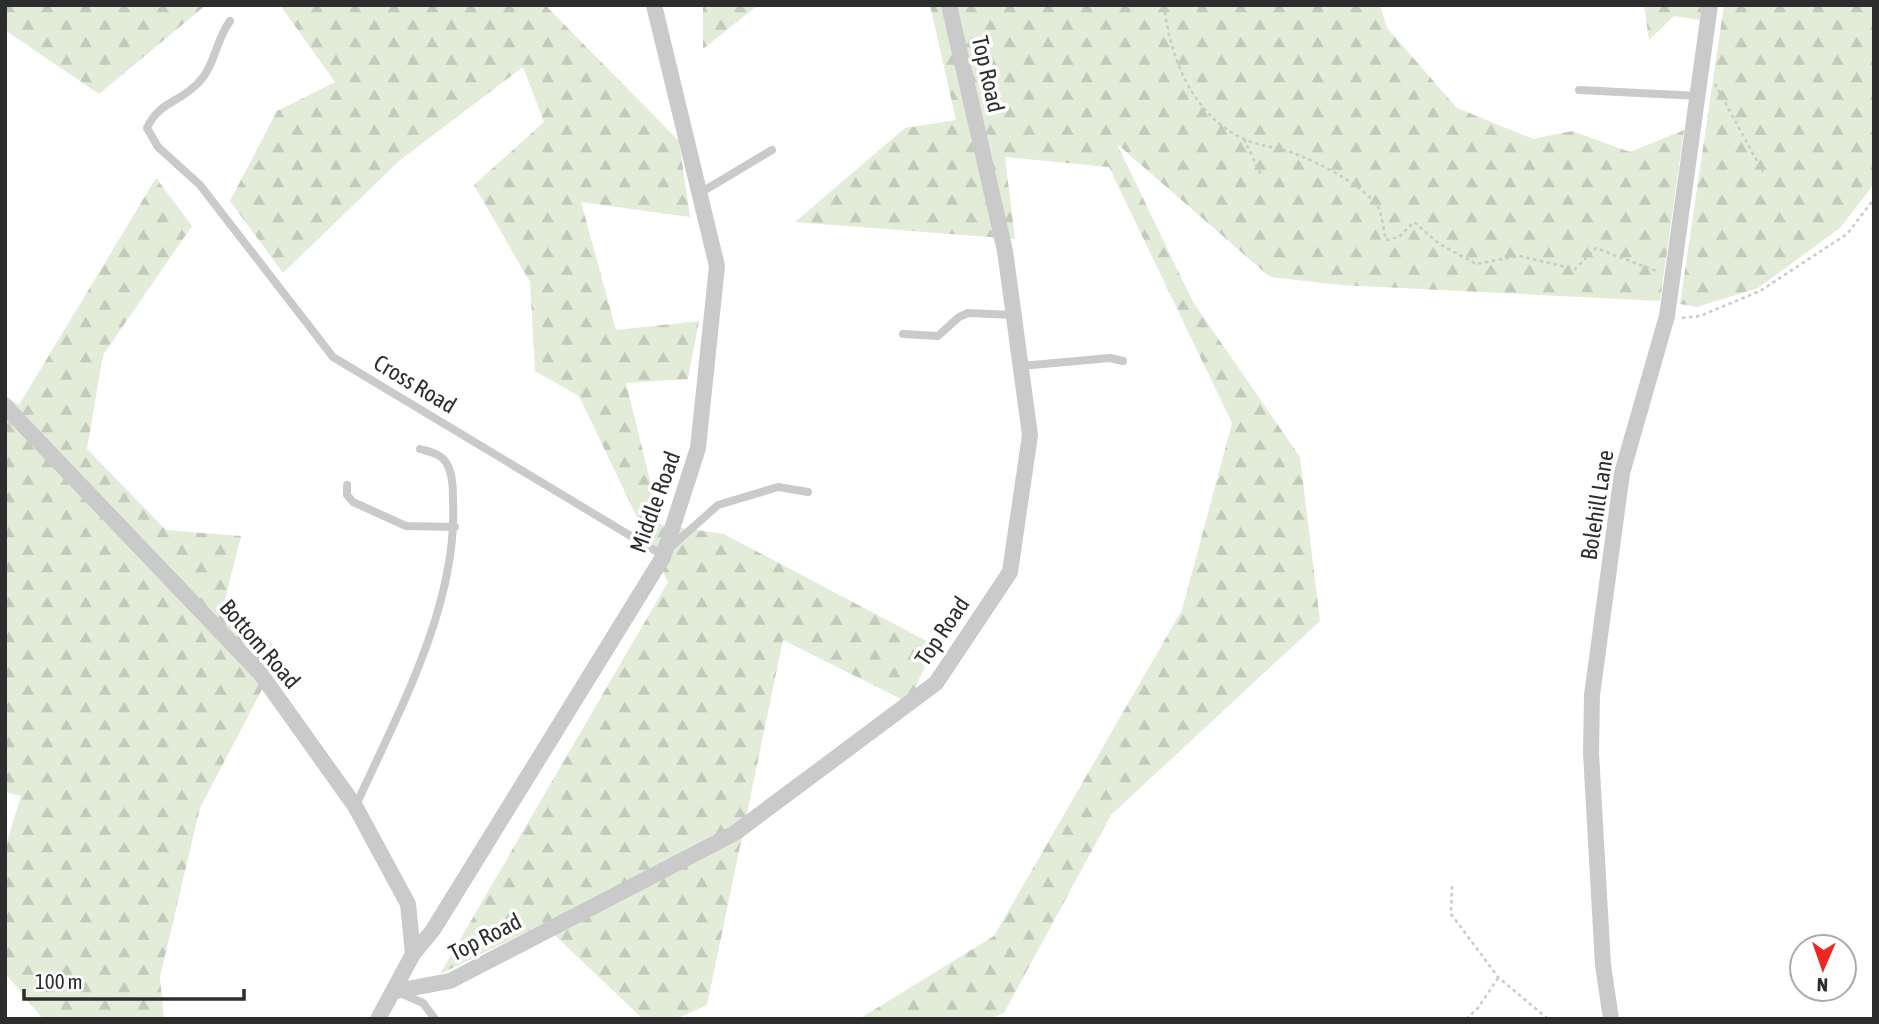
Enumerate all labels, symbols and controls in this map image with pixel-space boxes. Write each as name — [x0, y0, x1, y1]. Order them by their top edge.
street label: Top Road — [967, 33, 1009, 115]
street label: Cross Road — [369, 349, 461, 419]
street label: Middle Road — [625, 448, 685, 556]
street label: Bolehill Lane — [1575, 448, 1619, 562]
street label: Top Road — [910, 592, 974, 670]
street label: Bottom Road — [214, 594, 306, 694]
street label: Top Road — [445, 908, 525, 966]
north arrow — [1788, 933, 1858, 1003]
scale bar — [24, 958, 245, 1002]
text: 100 m — [35, 969, 83, 993]
text: N — [1816, 974, 1828, 996]

